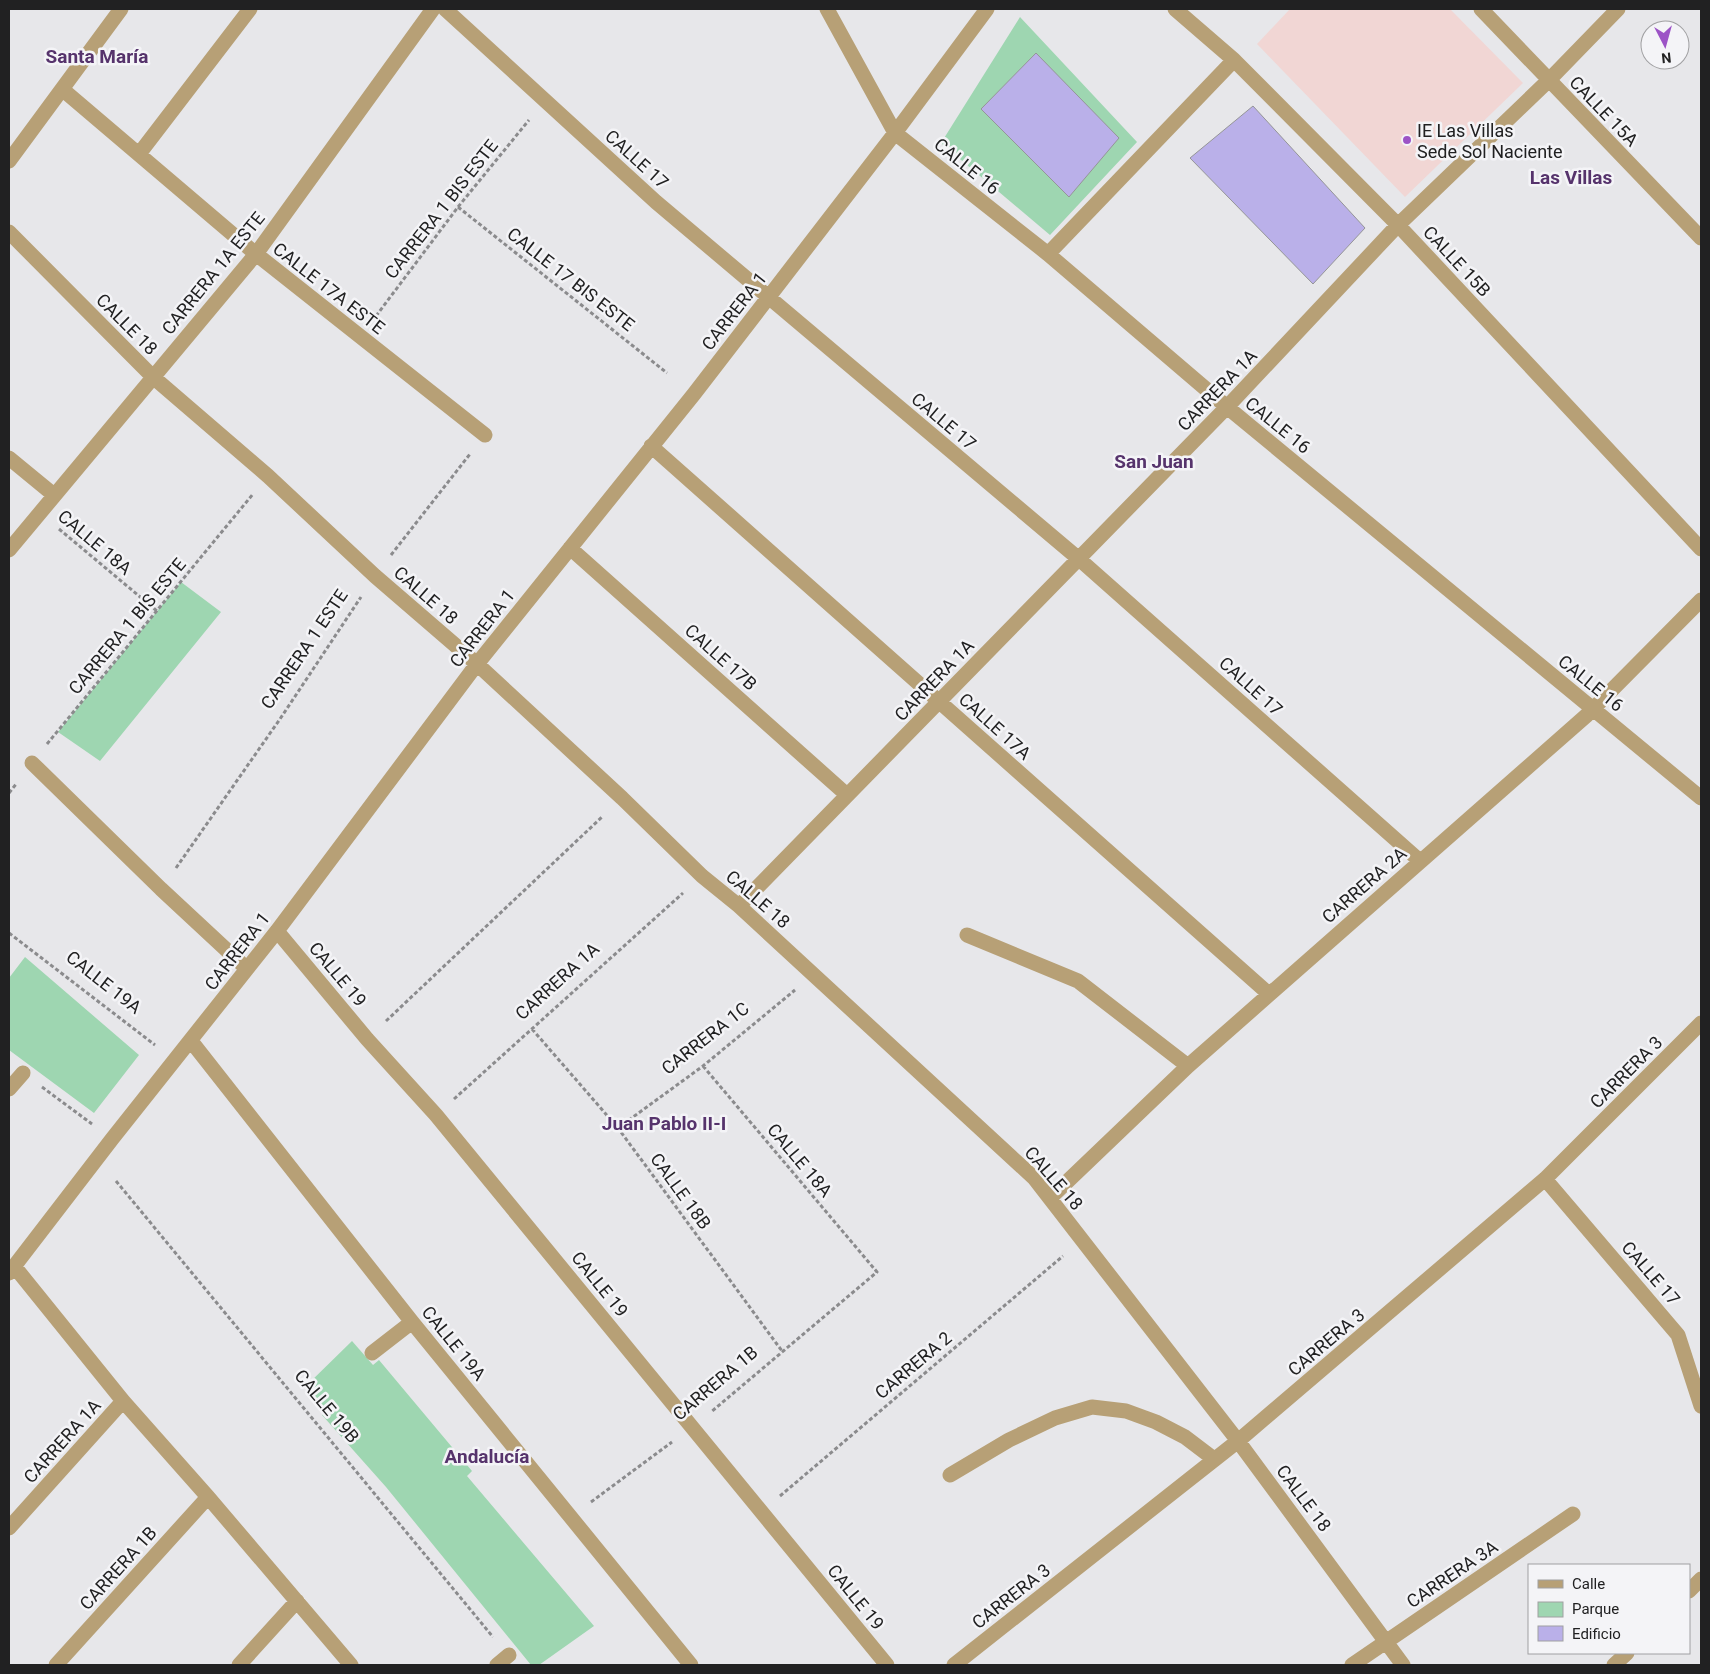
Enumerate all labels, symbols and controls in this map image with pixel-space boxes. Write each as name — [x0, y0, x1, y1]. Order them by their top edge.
north arrow — [1640, 20, 1690, 70]
district label: Santa María — [46, 45, 148, 68]
text: N — [1661, 49, 1672, 66]
street label: CALLE 15A — [1565, 72, 1643, 151]
place label: IE Las Villas Sede Sol Naciente — [1417, 120, 1563, 162]
street label: CALLE 17 — [601, 125, 673, 193]
street label: CALLE 16 — [930, 133, 1004, 199]
marker: IE Las Villas Sede Sol Naciente — [1401, 134, 1413, 146]
street label: CARRERA 1 BIS ESTE — [380, 135, 502, 283]
district label: Las Villas — [1530, 166, 1612, 189]
street label: CARRERA 1A ESTE — [157, 208, 269, 338]
street label: CALLE 15B — [1419, 221, 1495, 301]
street label: CALLE 17 BIS ESTE — [503, 223, 639, 335]
street label: CALLE 17A ESTE — [269, 238, 389, 338]
street label: CARRERA 1 — [697, 268, 771, 354]
street label: CALLE 18 — [92, 289, 162, 359]
street label: CARRERA 1A — [1173, 345, 1261, 435]
street label: CALLE 17 — [907, 388, 981, 454]
street label: CALLE 16 — [1241, 392, 1315, 458]
district label: San Juan — [1114, 450, 1194, 473]
street label: CALLE 18A — [54, 505, 136, 579]
street label: CARRERA 1 BIS ESTE — [64, 554, 190, 698]
street label: CALLE 18 — [390, 562, 462, 628]
street label: CARRERA 1 ESTE — [256, 585, 352, 713]
street label: CARRERA 1 — [445, 585, 519, 671]
street label: CALLE 17B — [681, 619, 761, 695]
street label: CARRERA 1A — [890, 635, 978, 725]
street label: CALLE 16 — [1554, 650, 1628, 716]
street label: CALLE 17 — [1215, 652, 1287, 720]
street label: CALLE 17A — [955, 688, 1035, 764]
street label: CARRERA 2A — [1317, 842, 1411, 927]
street label: CALLE 18 — [722, 866, 794, 932]
street label: CARRERA 1 — [200, 908, 274, 994]
street label: CALLE 19 — [305, 937, 371, 1011]
street label: CARRERA 1A — [511, 938, 603, 1024]
street label: CALLE 19A — [62, 946, 146, 1018]
street label: CARRERA 1C — [657, 997, 753, 1079]
street label: CARRERA 3 — [1586, 1032, 1666, 1112]
district label: Juan Pablo II-I — [602, 1112, 726, 1135]
street label: CALLE 18A — [763, 1119, 837, 1201]
street label: CALLE 18 — [1021, 1142, 1087, 1214]
street label: CALLE 18B — [646, 1149, 716, 1233]
street label: CALLE 17 — [1618, 1237, 1684, 1309]
street label: CALLE 19 — [567, 1247, 633, 1321]
street label: CALLE 19A — [418, 1302, 490, 1385]
street label: CARRERA 3 — [1284, 1304, 1368, 1380]
street label: CARRERA 2 — [871, 1327, 955, 1403]
street label: CARRERA 1B — [668, 1341, 762, 1425]
street label: CALLE 19B — [290, 1365, 364, 1447]
street label: CARRERA 1A — [19, 1395, 105, 1487]
district label: Andalucía — [445, 1445, 529, 1468]
street label: CALLE 18 — [1272, 1461, 1336, 1535]
street label: CARRERA 1B — [75, 1522, 161, 1614]
street label: CARRERA 3A — [1403, 1536, 1502, 1612]
street label: CARRERA 3 — [968, 1559, 1054, 1633]
street label: CALLE 19 — [823, 1560, 889, 1634]
legend — [1528, 1564, 1690, 1654]
text: Calle — [1572, 1575, 1605, 1593]
text: Parque — [1572, 1600, 1619, 1618]
text: Edificio — [1572, 1625, 1621, 1643]

